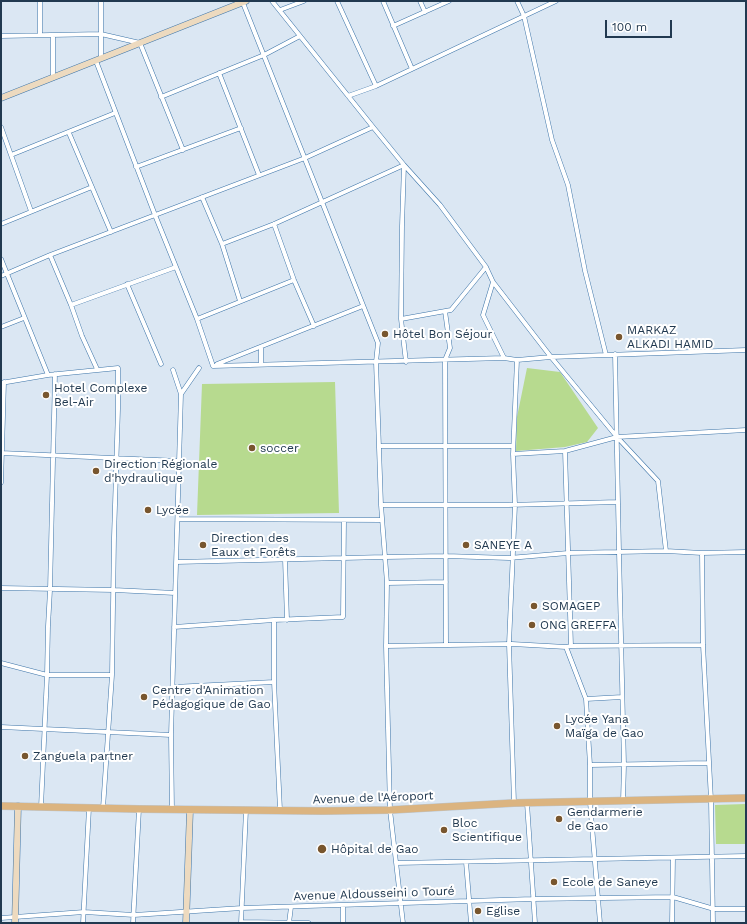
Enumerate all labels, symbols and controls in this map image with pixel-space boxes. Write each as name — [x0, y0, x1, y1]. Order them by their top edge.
scale bar — [607, 12, 674, 38]
text: 100 m — [612, 20, 647, 34]
place label: MARKAZ ALKADI HAMID — [627, 323, 713, 351]
place label: Hôtel Bon Séjour — [393, 327, 492, 341]
marker: Hôtel Bon Séjour — [380, 329, 390, 339]
marker: MARKAZ ALKADI HAMID — [614, 332, 624, 342]
place label: Hotel Complexe Bel-Air — [54, 381, 147, 409]
marker: Hotel Complexe Bel-Air — [41, 390, 51, 400]
place label: soccer — [260, 441, 299, 455]
marker: soccer — [247, 443, 257, 453]
place label: Direction Régionale d'hydraulique — [104, 457, 217, 485]
marker: Direction Régionale d'hydraulique — [91, 466, 101, 476]
place label: Lycée — [156, 503, 189, 517]
marker: Lycée — [143, 505, 153, 515]
place label: Direction des Eaux et Forêts — [211, 531, 296, 559]
place label: SANEYE A — [474, 538, 532, 552]
marker: Direction des Eaux et Forêts — [198, 540, 208, 550]
marker: SANEYE A — [461, 540, 471, 550]
place label: SOMAGEP — [542, 599, 600, 613]
marker: SOMAGEP — [529, 601, 539, 611]
place label: ONG GREFFA — [540, 618, 617, 632]
marker: ONG GREFFA — [527, 620, 537, 630]
place label: Centre d'Animation Pédagogique de Gao — [152, 683, 271, 711]
marker: Centre d'Animation Pédagogique de Gao — [139, 692, 149, 702]
place label: Lycée Yana Maïga de Gao — [565, 712, 644, 740]
marker: Lycée Yana Maïga de Gao — [552, 721, 562, 731]
place label: Zanguela partner — [33, 749, 133, 763]
marker: Zanguela partner — [20, 751, 30, 761]
street label: Avenue de l'Aéroport — [312, 789, 434, 807]
place label: Gendarmerie de Gao — [567, 805, 643, 833]
marker: Gendarmerie de Gao — [554, 814, 564, 824]
place label: Bloc Scientifique — [452, 816, 522, 844]
marker: Bloc Scientifique — [439, 825, 449, 835]
place label: Hôpital de Gao — [331, 842, 418, 856]
marker: Hôpital de Gao — [316, 843, 328, 855]
place label: Ecole de Saneye — [562, 875, 658, 889]
marker: Ecole de Saneye — [549, 877, 559, 887]
street label: Avenue Aldousseini o Touré — [293, 884, 455, 904]
place label: Eglise — [486, 904, 520, 918]
marker: Eglise — [473, 906, 483, 916]

